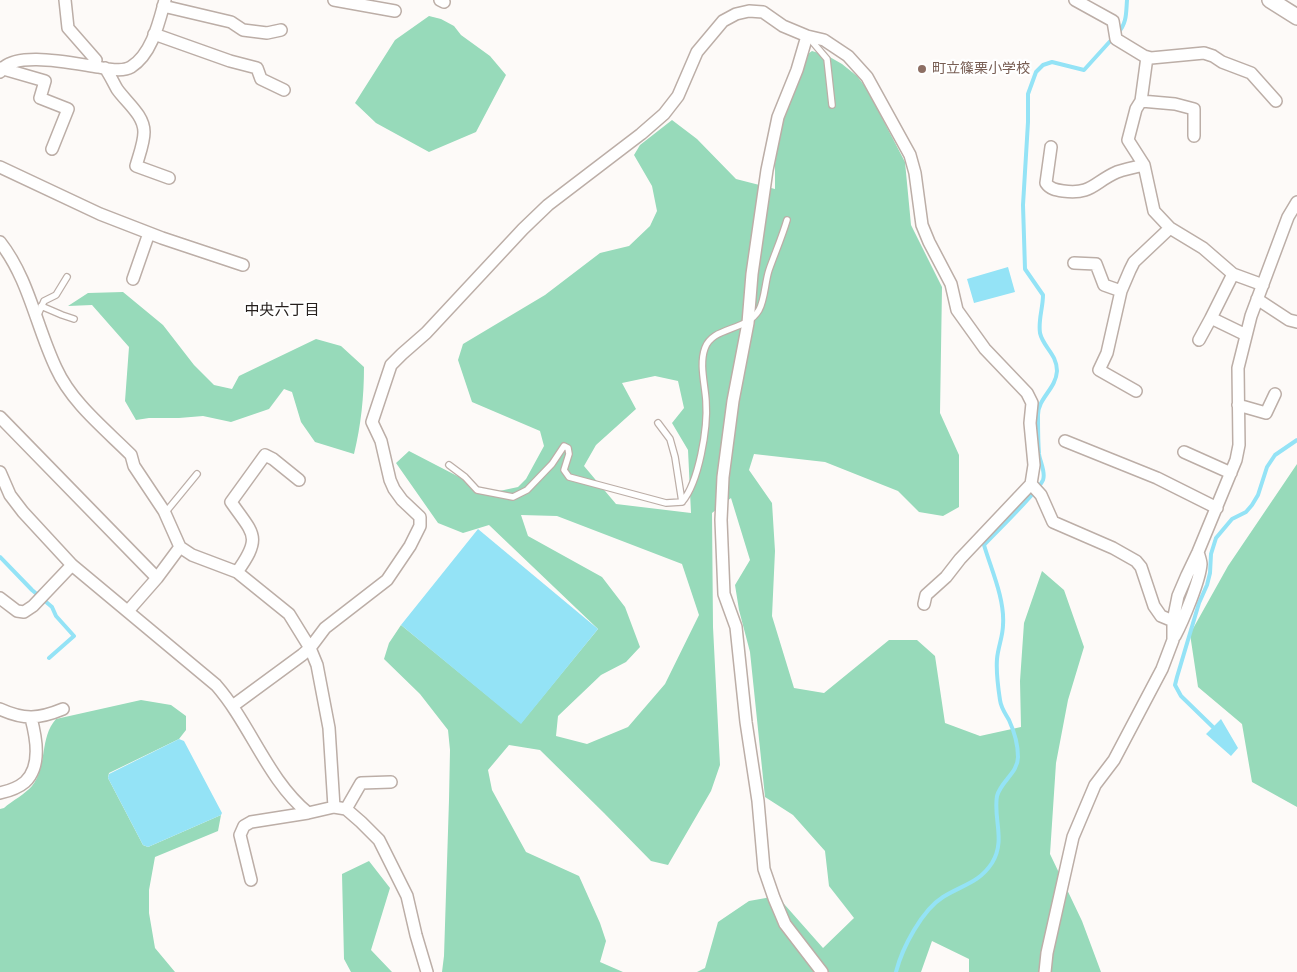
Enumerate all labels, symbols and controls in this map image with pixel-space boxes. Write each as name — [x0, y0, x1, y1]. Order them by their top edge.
place label: 町立篠栗小学校 — [932, 61, 1030, 77]
marker: 町立篠栗小学校 — [916, 63, 928, 75]
district label: 中央六丁目 — [245, 302, 319, 320]

